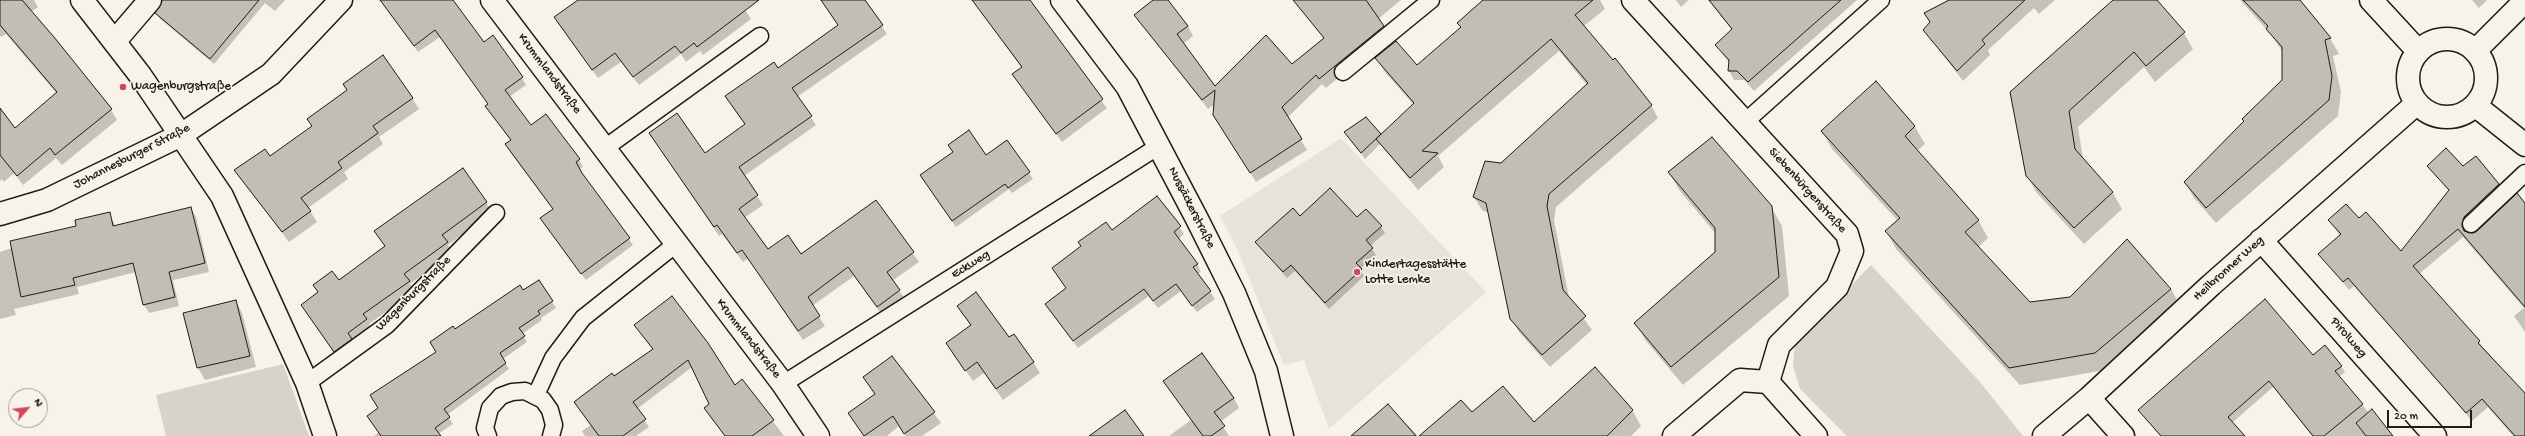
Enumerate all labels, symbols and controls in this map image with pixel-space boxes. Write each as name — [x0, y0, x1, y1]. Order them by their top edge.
street label: Krummlandstraße — [514, 31, 584, 117]
place label: Wagenburgstraße — [131, 79, 231, 95]
marker: Wagenburgstraße — [118, 82, 128, 92]
street label: Johannesburger Straße — [71, 121, 193, 193]
street label: Siebenbürgenstraße — [1765, 145, 1849, 237]
street label: Nussäckerstraße — [1164, 165, 1218, 251]
street label: Heilbronner Weg — [2190, 233, 2268, 305]
street label: Eckweg — [949, 247, 993, 283]
street label: Wagenburgstraße — [373, 253, 455, 335]
place label: Kindertagesstätte Lotte Lemke — [1365, 257, 1466, 288]
marker: Kindertagesstätte Lotte Lemke — [1352, 267, 1362, 277]
street label: Krummlandstraße — [712, 296, 784, 382]
street label: Pirolweg — [2326, 315, 2370, 361]
north arrow — [8, 388, 48, 428]
text: N — [31, 397, 45, 409]
scale bar — [2389, 402, 2474, 428]
text: 20 m — [2394, 410, 2418, 424]

